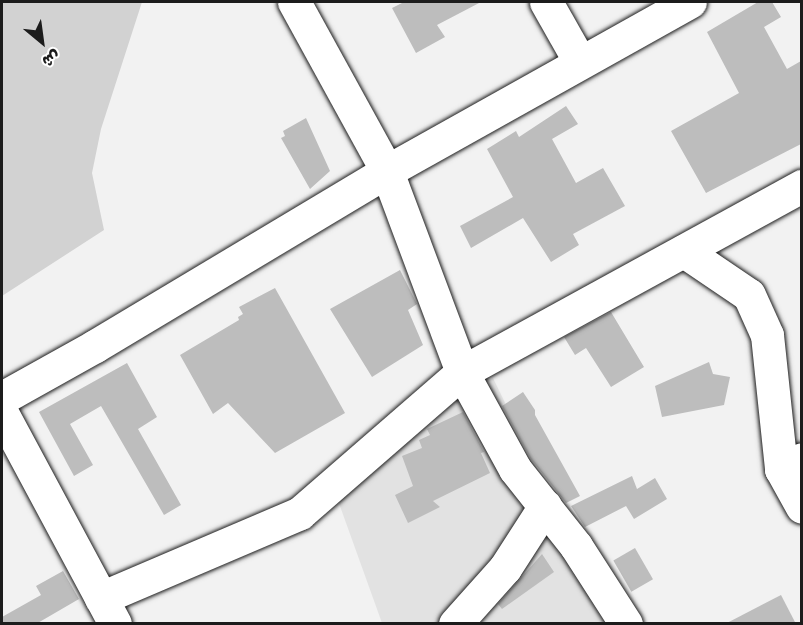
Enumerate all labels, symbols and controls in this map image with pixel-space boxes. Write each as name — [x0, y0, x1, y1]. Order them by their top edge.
north arrow — [12, 12, 72, 72]
text: ش — [38, 45, 64, 72]

